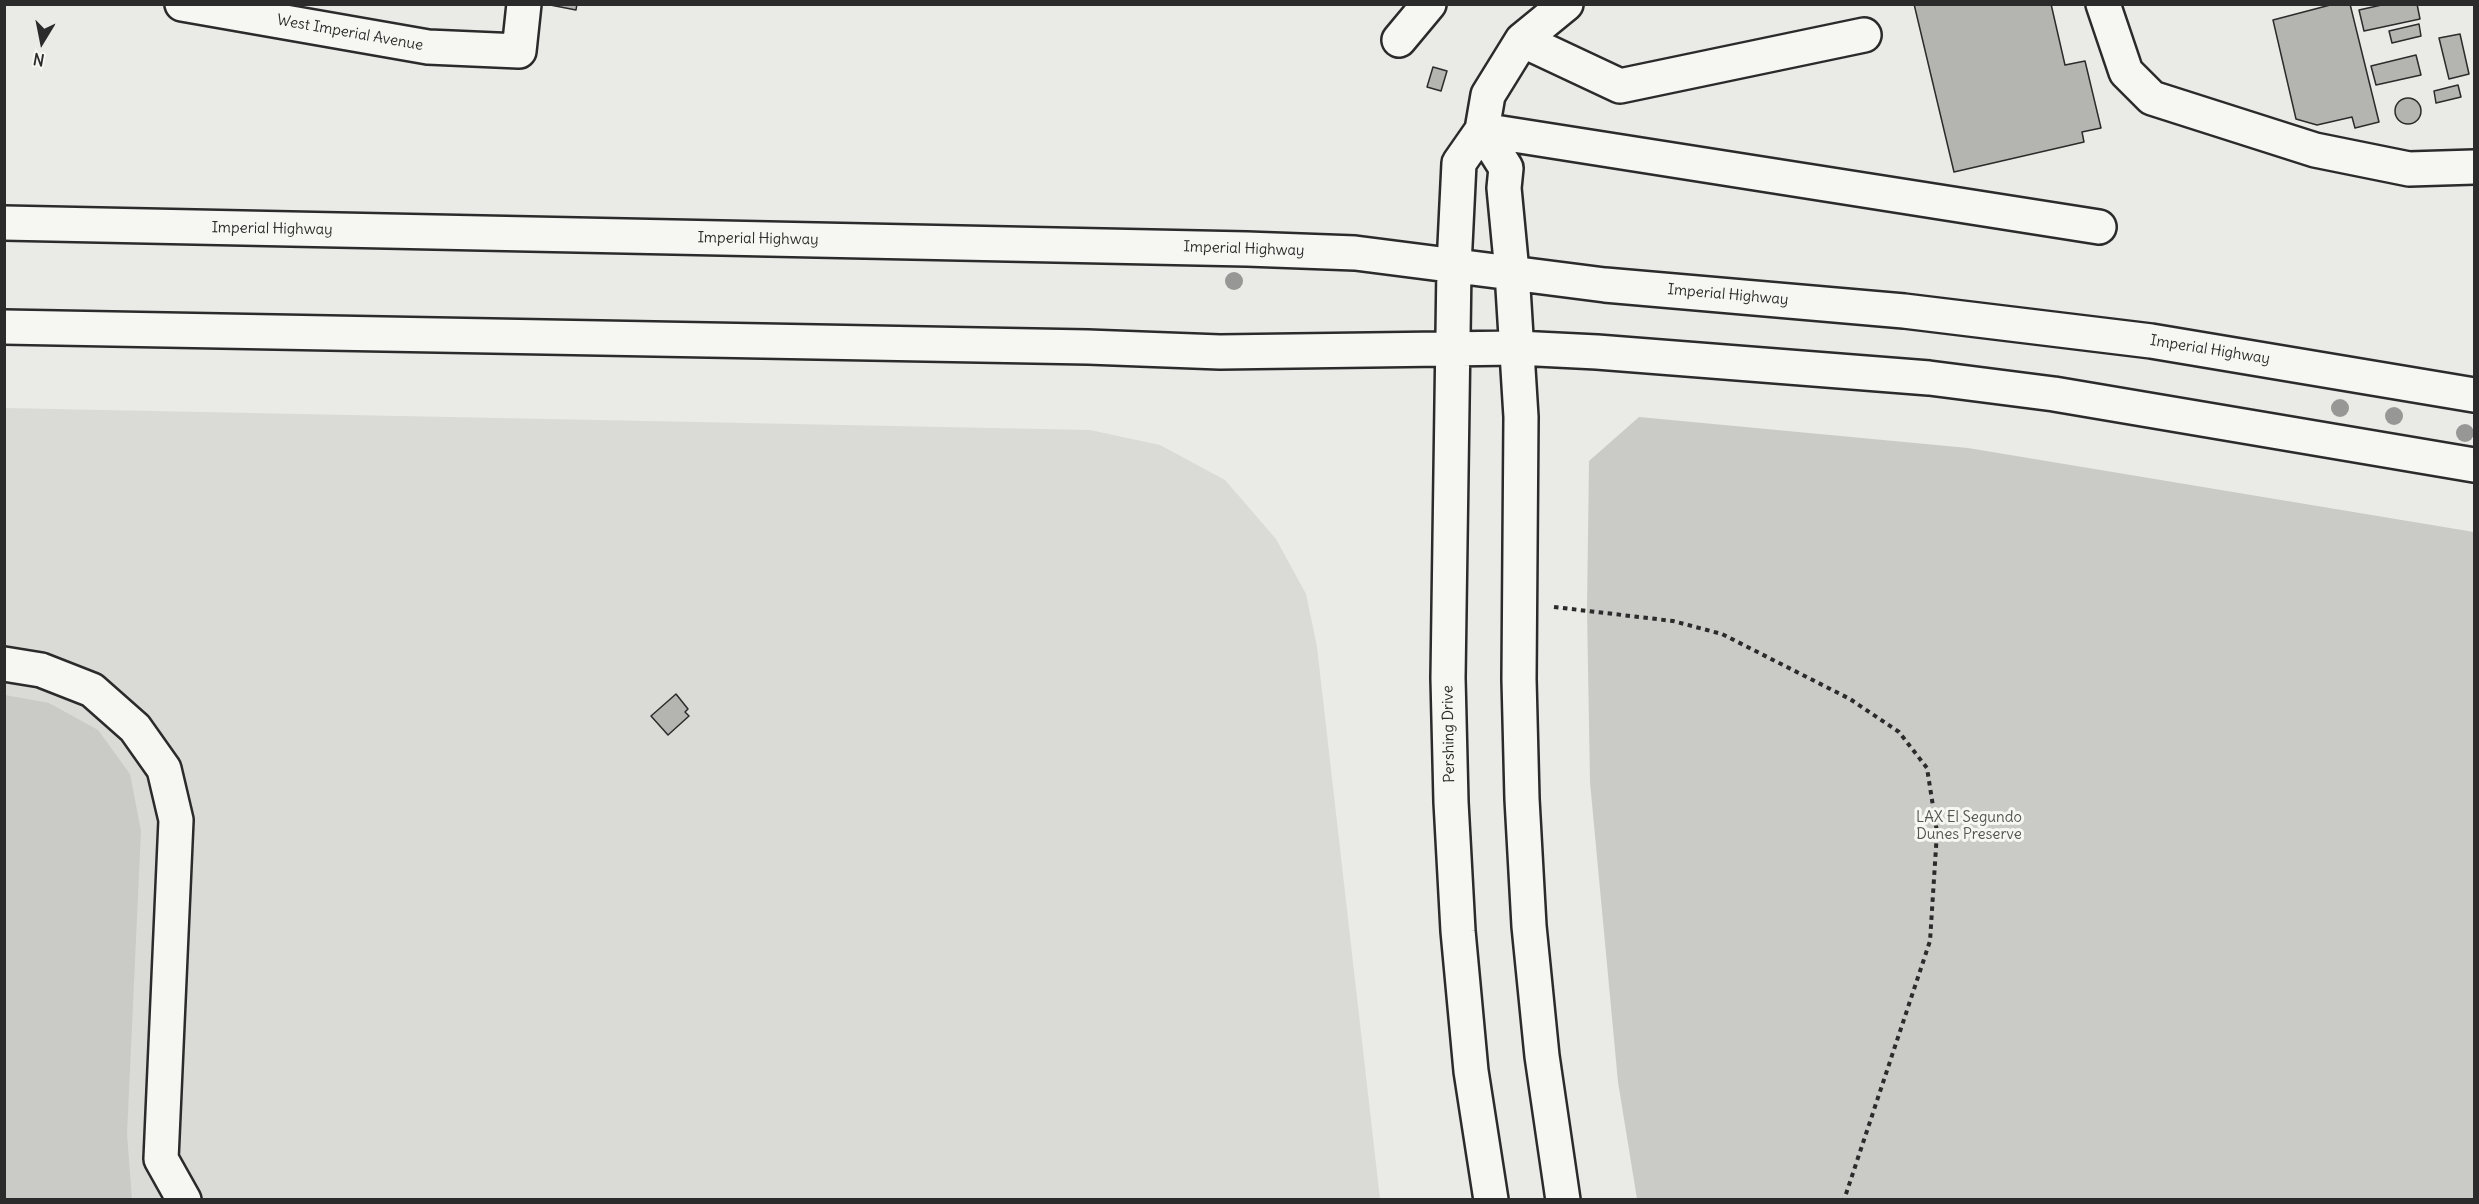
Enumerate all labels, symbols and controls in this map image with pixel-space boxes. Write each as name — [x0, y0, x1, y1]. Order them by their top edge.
street label: West Imperial Avenue — [276, 11, 424, 55]
north arrow — [12, 12, 72, 72]
text: N — [32, 49, 46, 71]
street label: Imperial Highway — [211, 219, 333, 239]
street label: Imperial Highway — [697, 229, 819, 249]
street label: Imperial Highway — [1183, 238, 1305, 260]
street label: Imperial Highway — [1667, 281, 1789, 309]
street label: Imperial Highway — [2149, 332, 2271, 368]
street label: Pershing Drive — [1439, 685, 1459, 783]
park label: LAX El Segundo Dunes Preserve — [1916, 809, 2022, 844]

